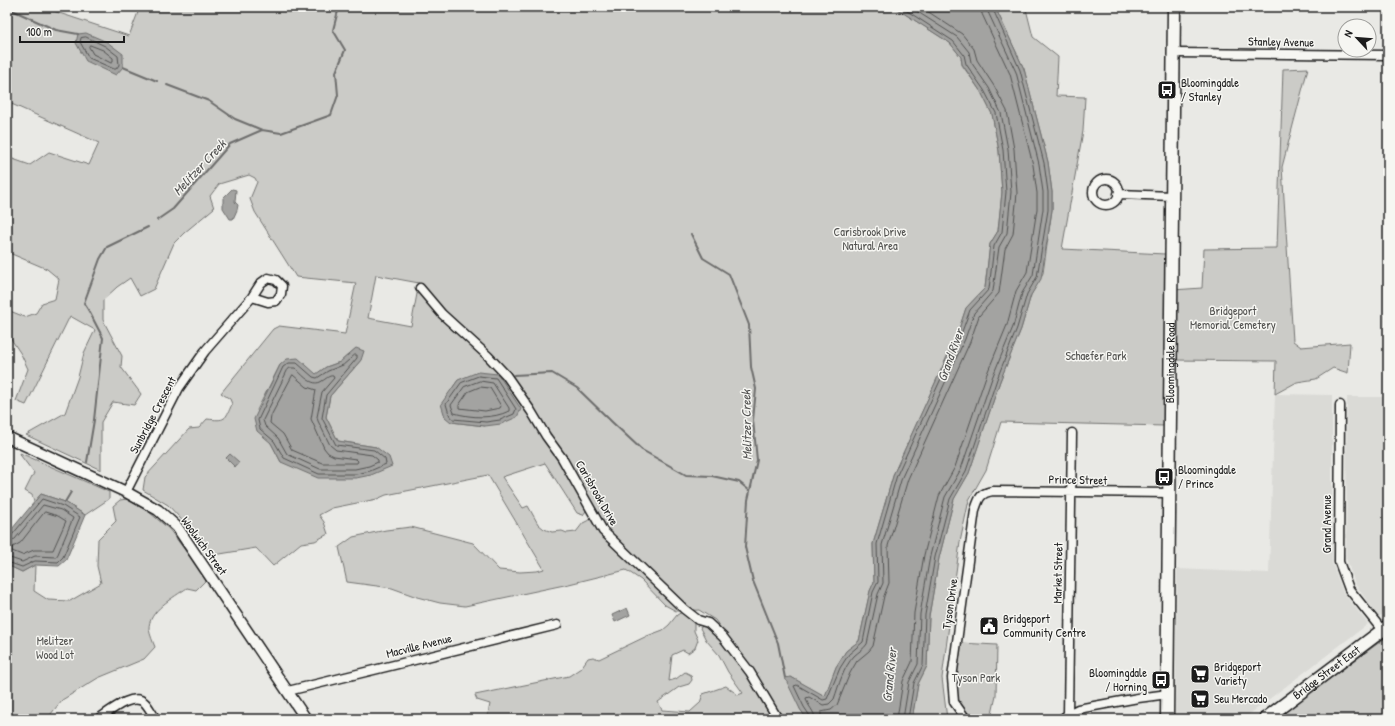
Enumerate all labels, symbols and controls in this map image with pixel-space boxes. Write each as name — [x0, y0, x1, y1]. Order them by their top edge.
scale bar — [20, 18, 124, 44]
north arrow — [1337, 18, 1377, 58]
text: 100 m — [26, 23, 52, 40]
text: N — [1340, 28, 1356, 39]
street label: Stanley Avenue — [1248, 32, 1314, 51]
place label: Bloomingdale / Stanley — [1181, 74, 1239, 105]
bus stop icon: Bloomingdale / Stanley — [1156, 79, 1178, 101]
water label: Melitzer Creek — [168, 134, 231, 199]
park label: Carisbrook Drive Natural Area — [834, 223, 907, 254]
park label: Bridgeport Memorial Cemetery — [1190, 302, 1276, 333]
street label: Bloomingdale Road — [1161, 322, 1179, 403]
water label: Grand River — [932, 324, 968, 384]
park label: Schaefer Park — [1065, 347, 1127, 364]
street label: Sunbridge Crescent — [125, 372, 180, 456]
water label: Melitzer Creek — [736, 388, 756, 460]
street label: Carisbrook Drive — [572, 457, 623, 529]
place label: Bloomingdale / Prince — [1178, 461, 1236, 492]
bus stop icon: Bloomingdale / Prince — [1153, 466, 1175, 488]
street label: Prince Street — [1049, 470, 1108, 489]
street label: Grand Avenue — [1318, 495, 1335, 553]
street label: Woolwich Street — [177, 513, 232, 579]
street label: Market Street — [1048, 541, 1067, 604]
street label: Tyson Drive — [938, 577, 961, 630]
place label: Bridgeport Community Centre — [1003, 610, 1086, 641]
public building icon: Bridgeport Community Centre — [978, 615, 1000, 637]
street label: Macville Avenue — [384, 629, 454, 662]
park label: Melitzer Wood Lot — [36, 632, 75, 663]
street label: Bridge Street East — [1289, 641, 1364, 703]
water label: Grand River — [877, 645, 901, 703]
place label: Bridgeport Variety — [1214, 658, 1262, 689]
supermarket icon: Bridgeport Variety — [1189, 663, 1211, 685]
place label: Bloomingdale / Horning — [1089, 664, 1147, 695]
park label: Tyson Park — [952, 669, 1000, 686]
bus stop icon: Bloomingdale / Horning — [1150, 669, 1172, 691]
supermarket icon: Seu Mercado — [1189, 688, 1211, 710]
place label: Seu Mercado — [1214, 690, 1267, 707]

